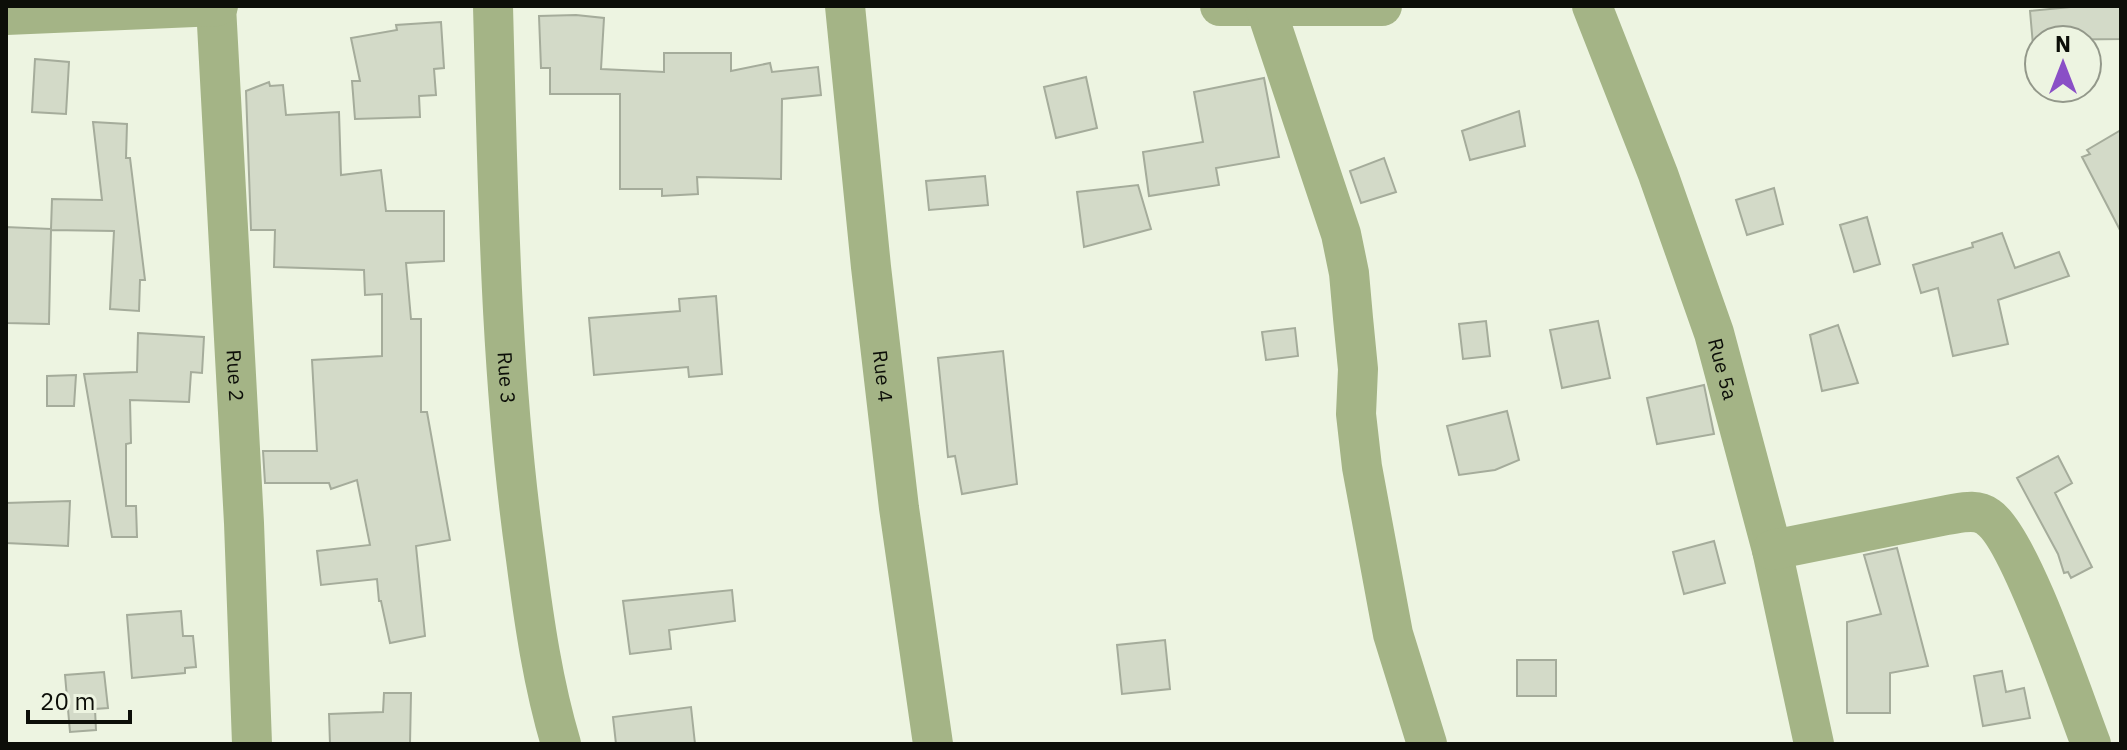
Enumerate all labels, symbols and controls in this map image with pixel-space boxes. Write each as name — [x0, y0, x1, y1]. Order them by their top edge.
north arrow — [2023, 24, 2103, 104]
text: N — [2055, 29, 2071, 58]
street label: Rue 5a — [1702, 335, 1745, 403]
street label: Rue 2 — [221, 349, 251, 402]
street label: Rue 4 — [867, 349, 900, 403]
street label: Rue 3 — [492, 351, 523, 405]
scale bar — [28, 674, 130, 724]
text: 20 m — [40, 685, 95, 717]

